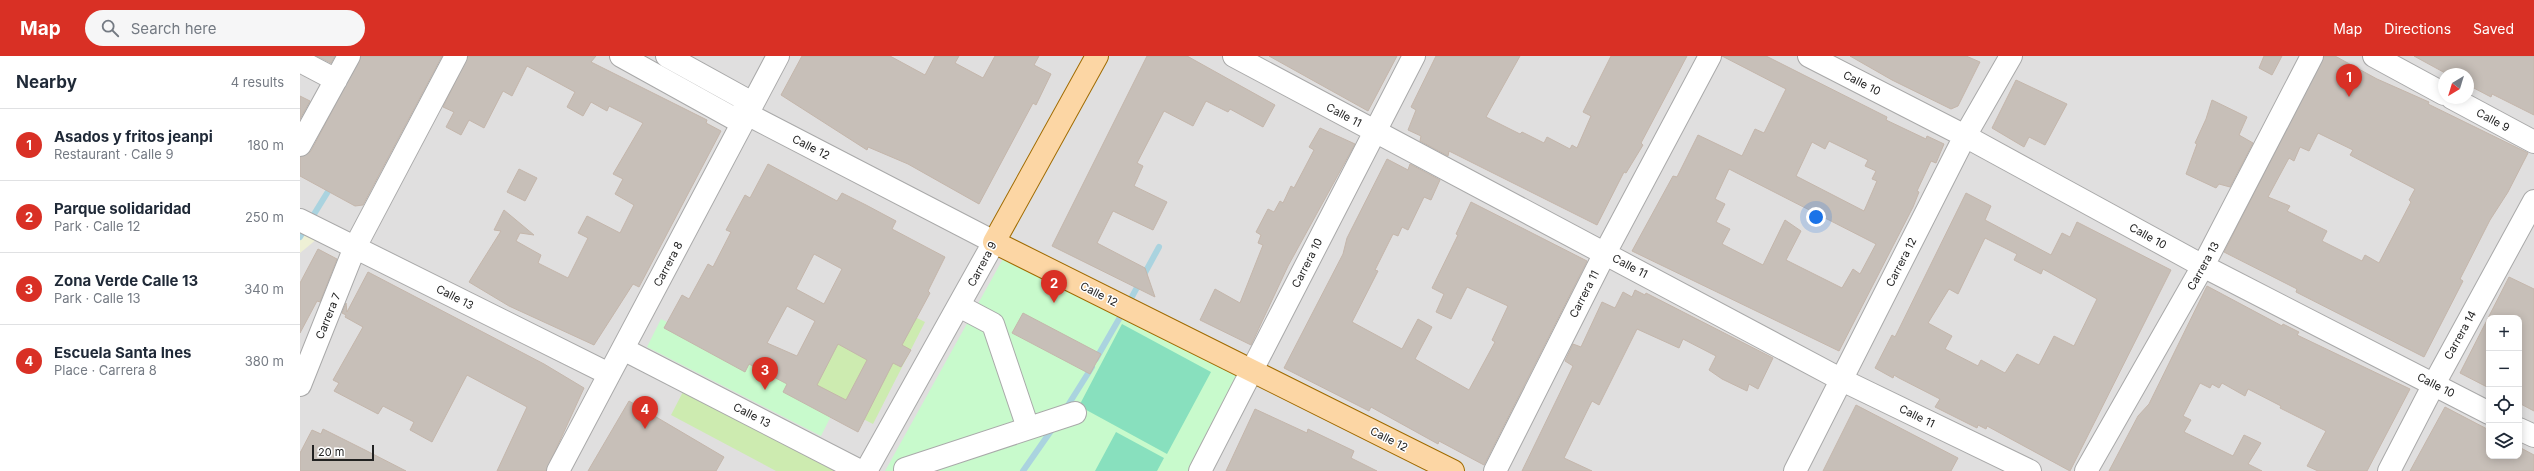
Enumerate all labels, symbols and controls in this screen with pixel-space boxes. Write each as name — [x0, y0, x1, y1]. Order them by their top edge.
search box — [85, 10, 365, 46]
text: Map — [20, 17, 61, 40]
icon: search — [99, 17, 121, 39]
text: Search here — [131, 19, 216, 38]
text: Map — [2333, 20, 2362, 37]
text: Directions — [2384, 20, 2451, 37]
text: Saved — [2473, 20, 2514, 37]
pin: 1 — [2336, 64, 2362, 97]
street label: Calle 10 — [1841, 68, 1883, 98]
north arrow — [2438, 68, 2474, 104]
text: Nearby — [16, 72, 77, 92]
text: 4 results — [231, 74, 284, 90]
street label: Calle 11 — [1324, 100, 1364, 130]
street label: Calle 9 — [2474, 105, 2512, 135]
text: Asados y fritos jeanpi — [54, 127, 213, 146]
street label: Calle 12 — [790, 132, 832, 162]
text: 1 — [26, 137, 32, 153]
text: 180 m — [247, 137, 284, 153]
text: Restaurant · Calle 9 — [54, 146, 174, 162]
text: Parque solidaridad — [54, 199, 191, 218]
your location — [1806, 207, 1826, 227]
text: 2 — [25, 209, 33, 225]
text: 250 m — [245, 209, 284, 225]
text: Park · Calle 12 — [54, 218, 140, 234]
street label: Calle 10 — [2127, 220, 2169, 252]
street label: Carrera 12 — [1883, 235, 1919, 289]
street label: Carrera 10 — [1289, 236, 1325, 290]
street label: Carrera 8 — [650, 239, 686, 289]
street label: Carrera 9 — [964, 239, 1000, 289]
street label: Carrera 13 — [2184, 239, 2222, 293]
street label: Calle 11 — [1610, 251, 1650, 281]
street label: Carrera 11 — [1566, 268, 1602, 320]
pin: 2 — [1041, 270, 1067, 303]
text: Zona Verde Calle 13 — [54, 271, 198, 290]
street label: Calle 12 — [1078, 279, 1120, 309]
text: 3 — [25, 281, 33, 297]
text: 340 m — [244, 281, 284, 297]
street label: Calle 13 — [434, 282, 476, 312]
text: Park · Calle 13 — [54, 290, 141, 306]
street label: Carrera 7 — [312, 291, 344, 341]
street label: Carrera 14 — [2441, 308, 2479, 362]
map controls — [2486, 315, 2522, 459]
button: + — [2486, 315, 2522, 351]
text: Escuela Santa Ines — [54, 343, 192, 362]
button: − — [2486, 351, 2522, 387]
text: 4 — [25, 353, 33, 369]
text: 380 m — [245, 353, 284, 369]
pin: 3 — [752, 357, 778, 390]
text: Place · Carrera 8 — [54, 362, 157, 378]
street label: Calle 10 — [2415, 370, 2457, 400]
button: locate — [2486, 387, 2522, 423]
pin: 4 — [632, 396, 658, 429]
street label: Calle 13 — [731, 400, 773, 430]
street label: Calle 11 — [1897, 401, 1937, 431]
button: layers — [2486, 423, 2522, 459]
street label: Calle 12 — [1368, 424, 1410, 454]
scale bar — [312, 443, 374, 462]
text: 20 m — [318, 445, 344, 459]

